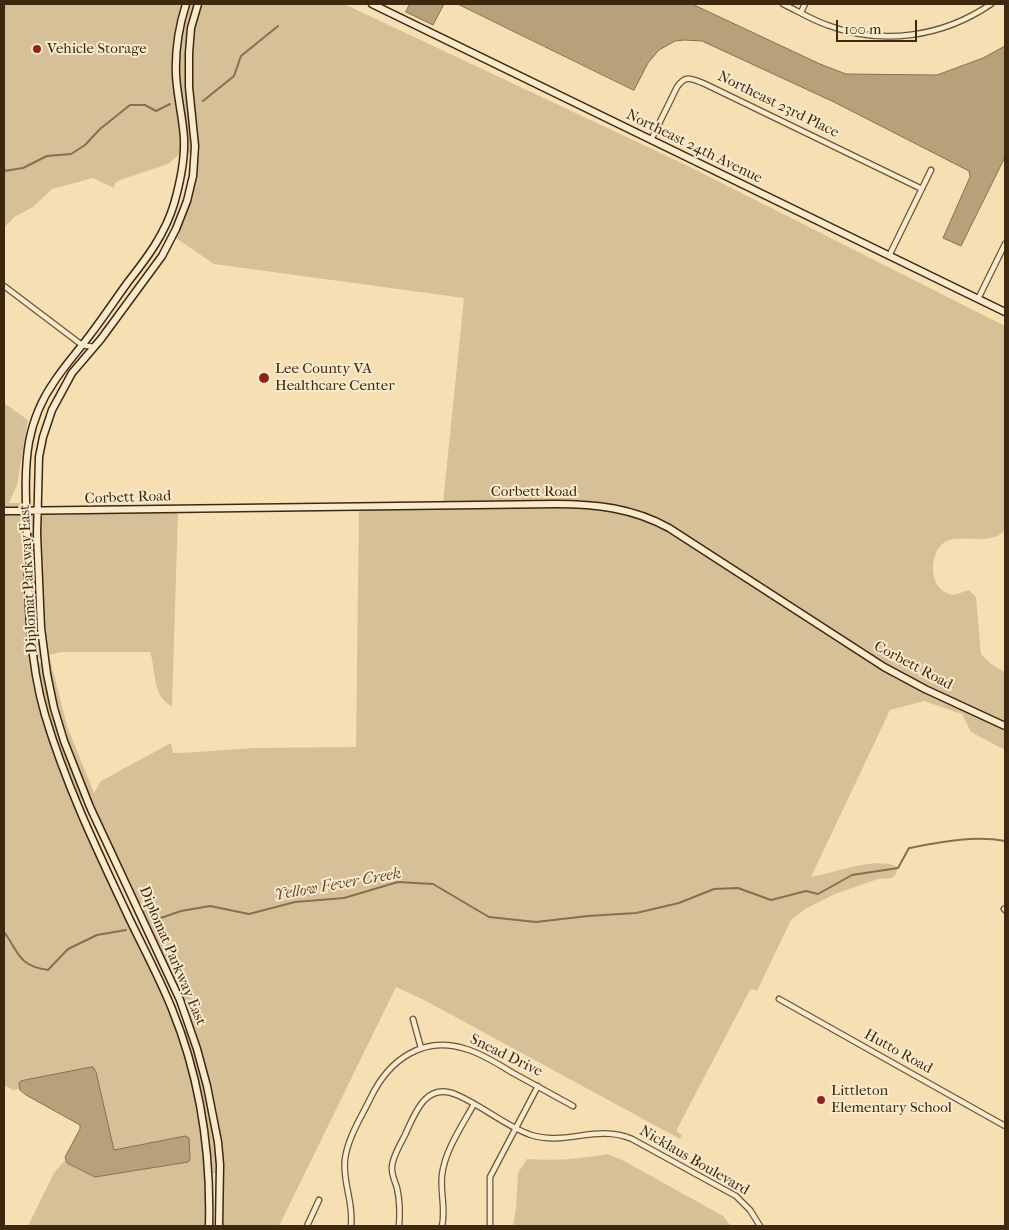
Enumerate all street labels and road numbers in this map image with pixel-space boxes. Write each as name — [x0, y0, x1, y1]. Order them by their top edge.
street label: Northeast 23rd Place — [714, 68, 842, 142]
street label: Northeast 24th Avenue — [623, 106, 765, 188]
street label: Corbett Road — [491, 483, 577, 501]
street label: Corbett Road — [84, 487, 172, 509]
street label: Diplomat Parkway East — [16, 504, 42, 654]
street label: Corbett Road — [871, 638, 955, 694]
street label: Diplomat Parkway East — [135, 884, 209, 1028]
street label: Hutto Road — [861, 1026, 935, 1078]
street label: Snead Drive — [467, 1031, 545, 1081]
street label: Nicklaus Boulevard — [636, 1122, 752, 1200]

